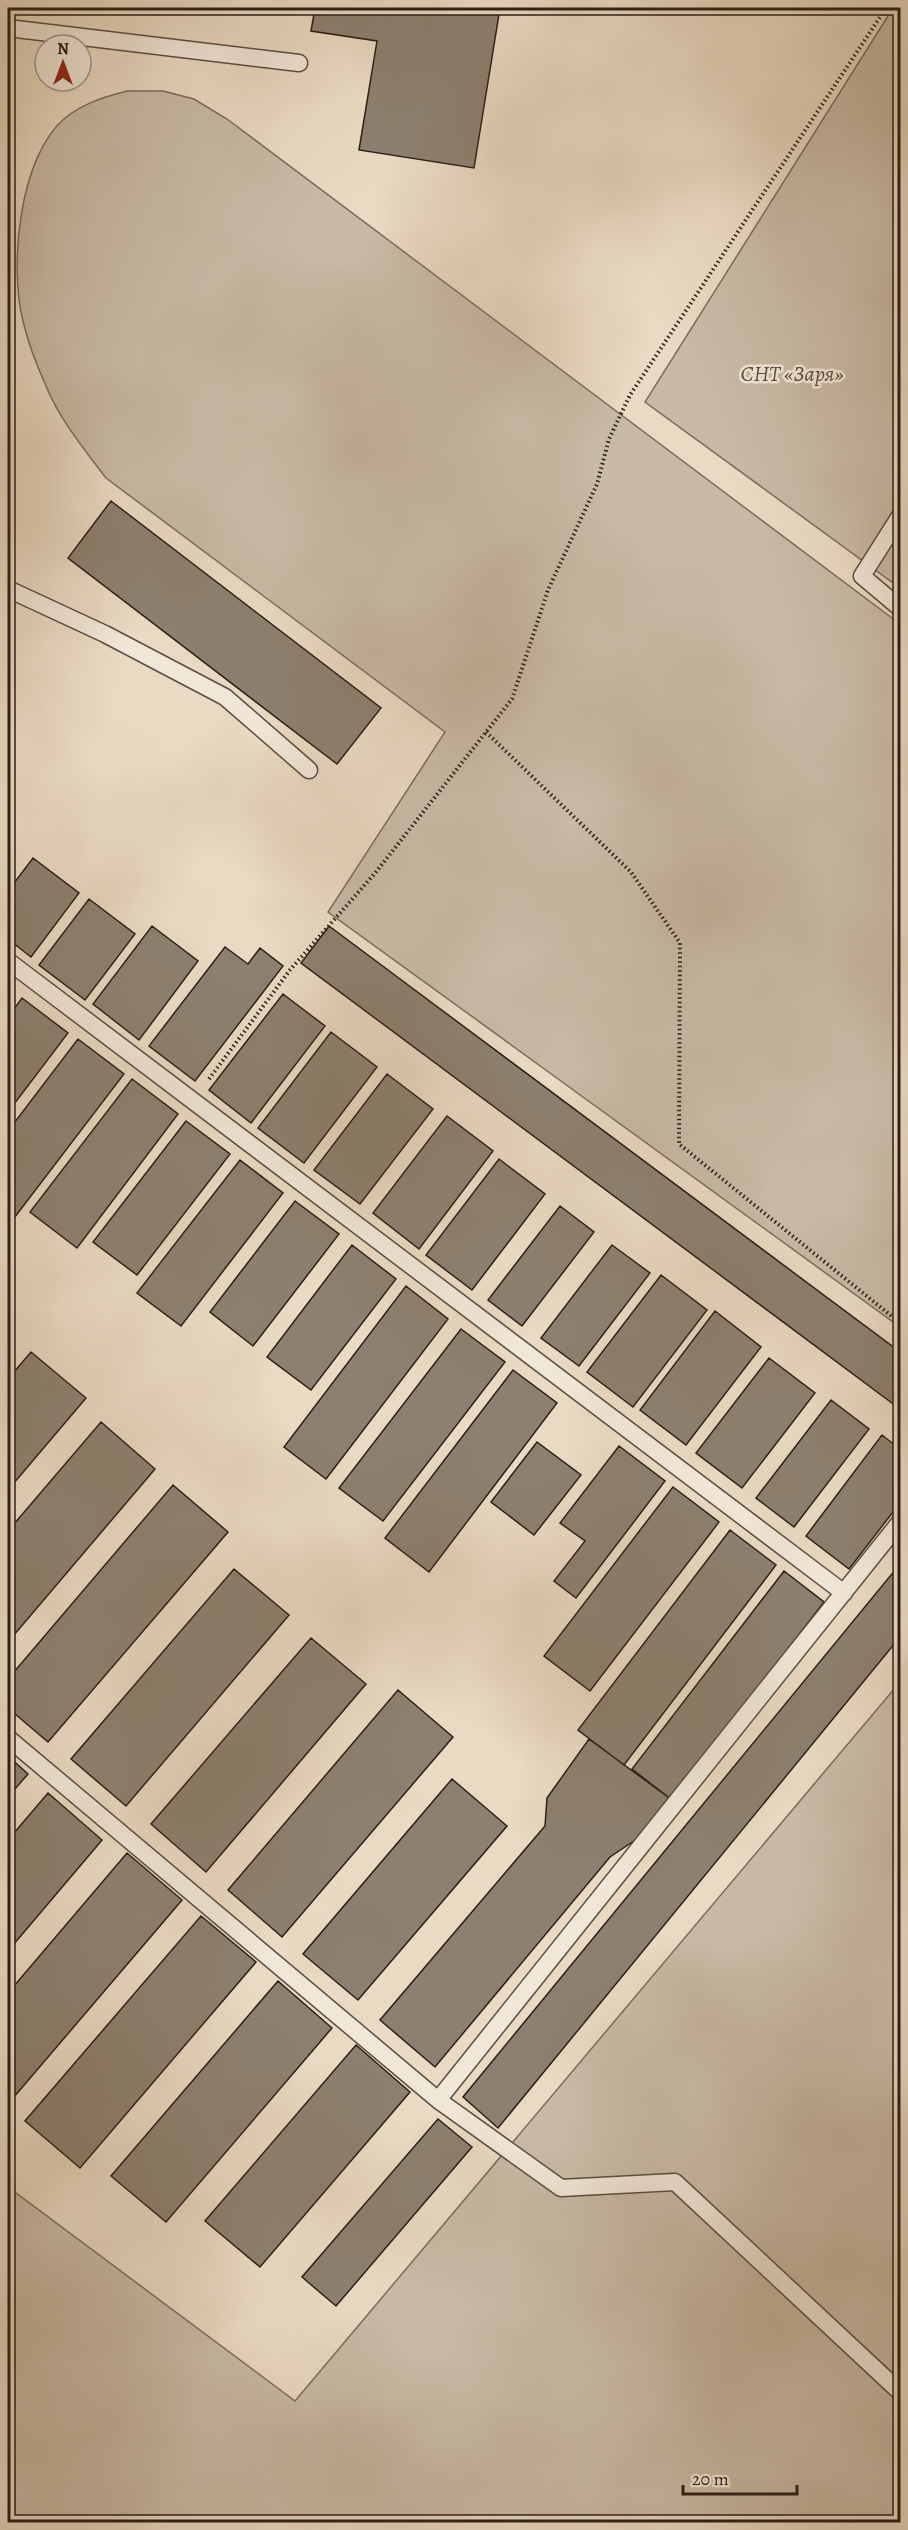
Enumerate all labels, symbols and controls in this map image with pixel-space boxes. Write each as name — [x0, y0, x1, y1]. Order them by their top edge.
north arrow — [33, 33, 93, 93]
text: N — [57, 38, 69, 60]
park label: СНТ «Заря» — [740, 359, 844, 389]
scale bar — [683, 2458, 797, 2496]
text: 20 m — [692, 2467, 729, 2491]

